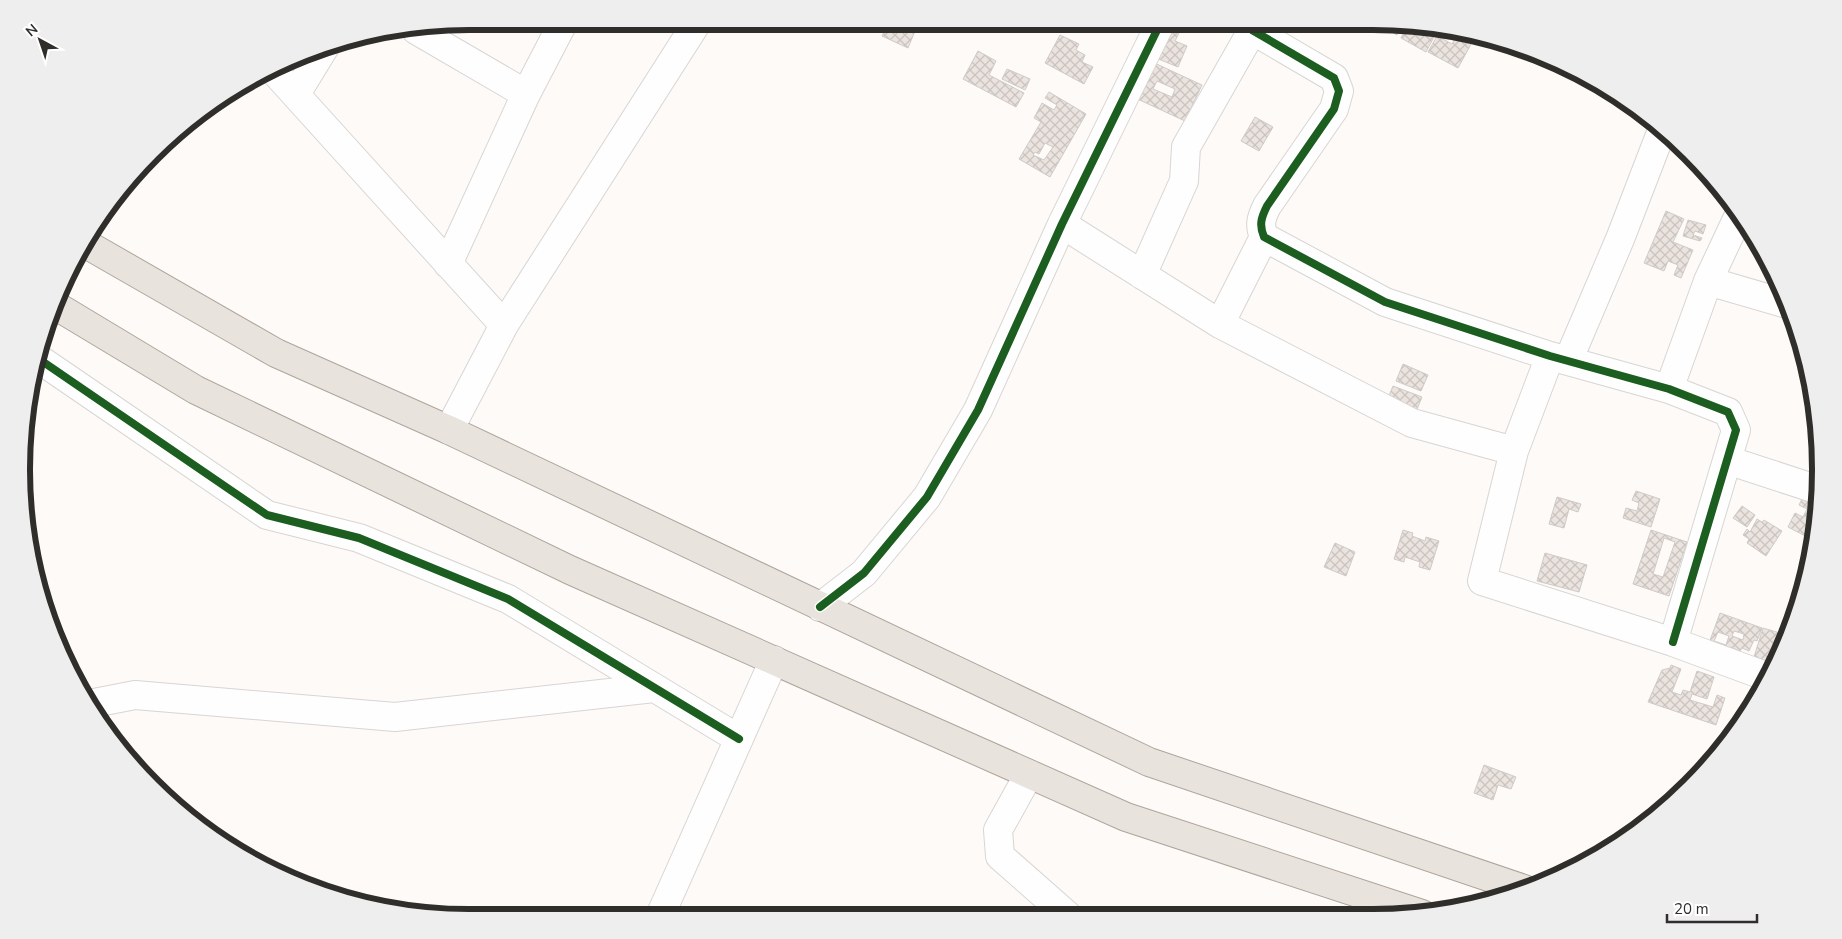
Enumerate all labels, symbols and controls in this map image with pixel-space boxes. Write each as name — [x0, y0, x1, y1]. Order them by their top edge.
north arrow — [15, 15, 65, 65]
text: N — [22, 20, 42, 41]
scale bar — [1667, 892, 1757, 924]
text: 20 m — [1674, 899, 1709, 919]

